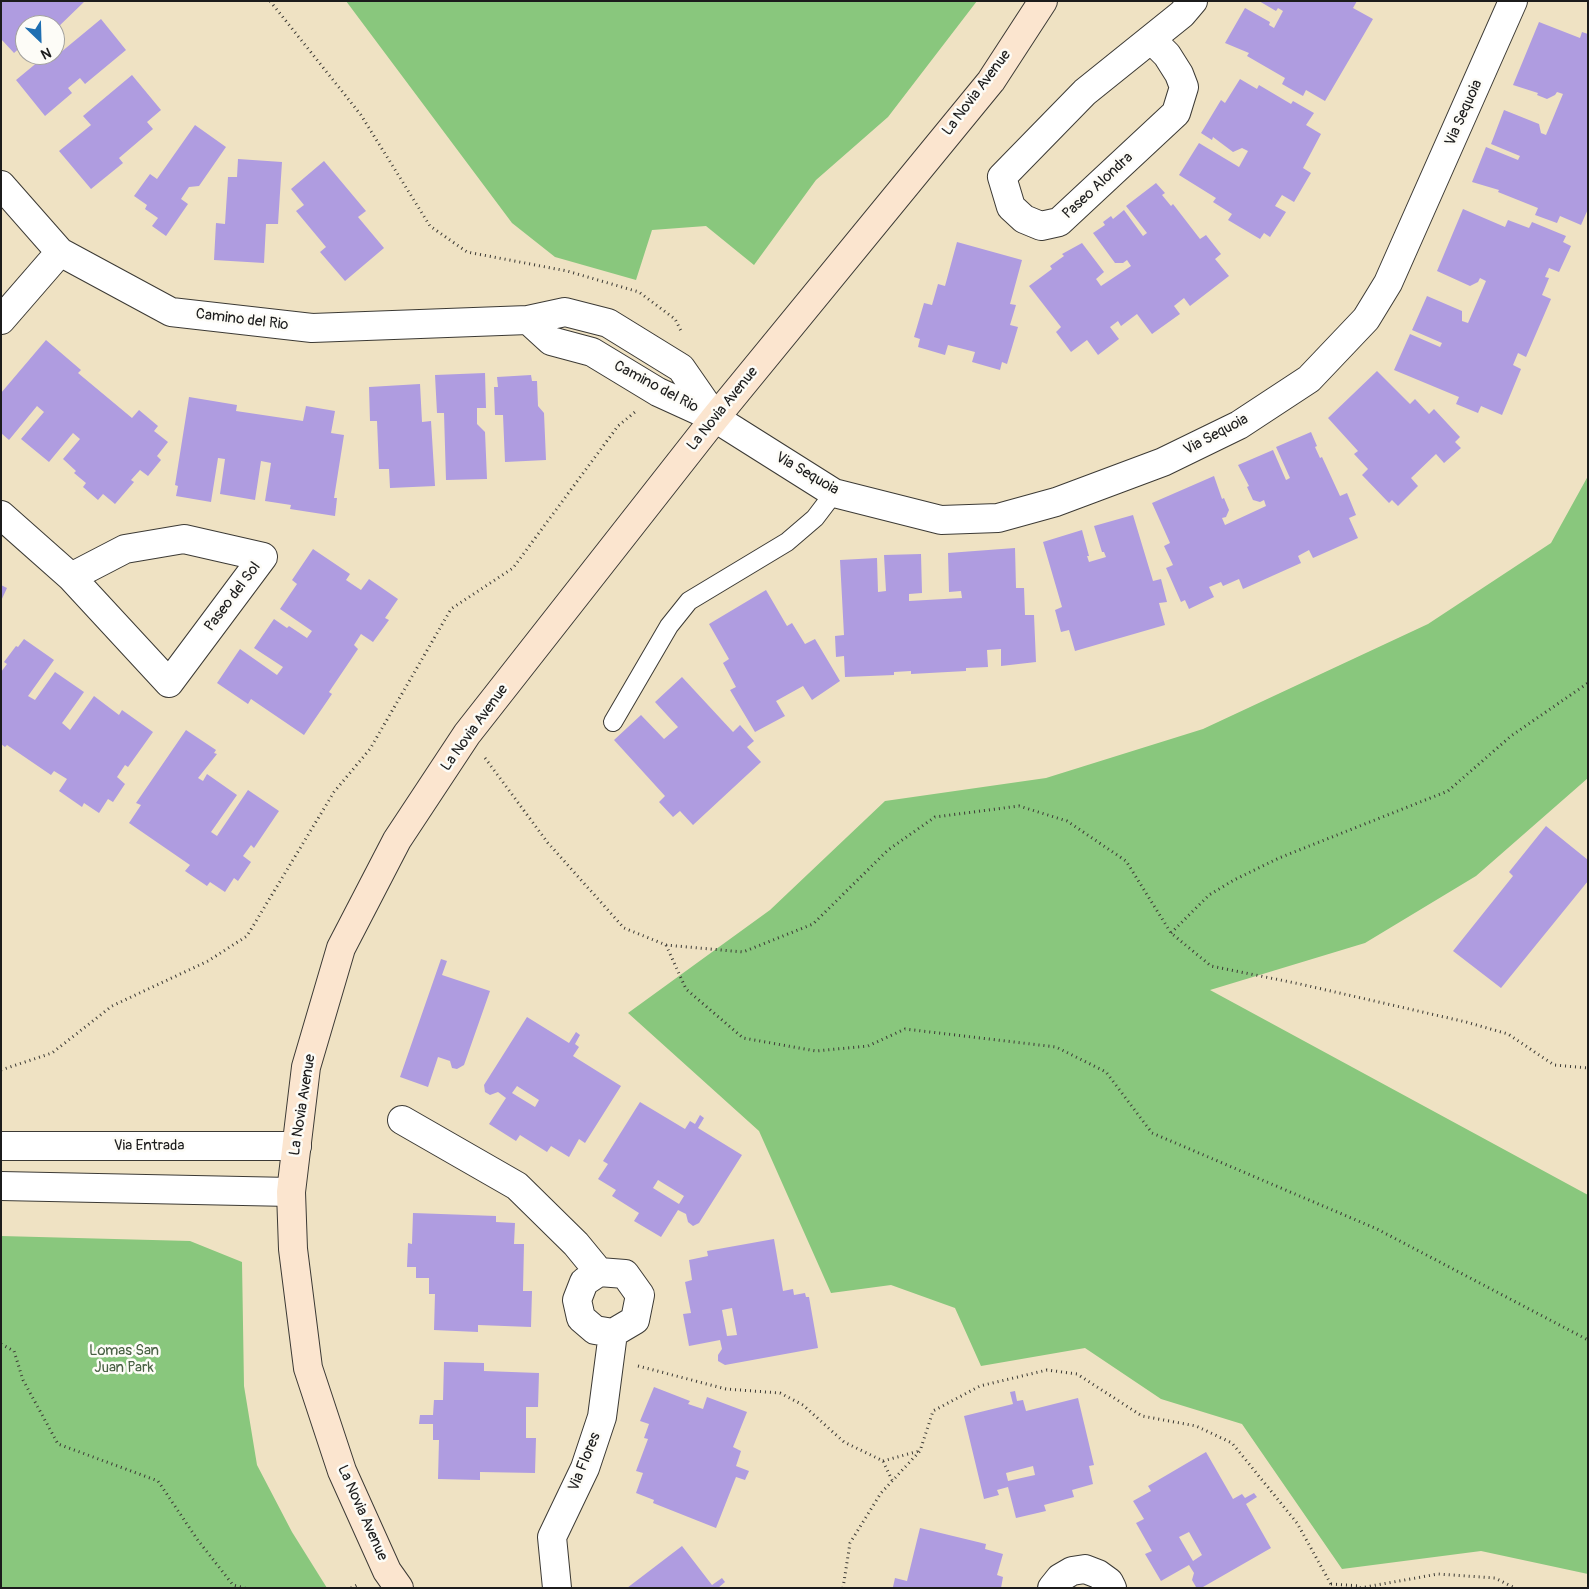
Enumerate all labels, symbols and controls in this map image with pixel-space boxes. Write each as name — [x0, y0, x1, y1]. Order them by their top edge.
north arrow — [15, 15, 65, 65]
text: N — [38, 44, 54, 63]
street label: La Novia Avenue — [939, 47, 1015, 139]
street label: Via Sequoia — [1441, 77, 1487, 149]
street label: Paseo Alondra — [1059, 149, 1137, 223]
street label: Camino del Rio — [195, 305, 289, 335]
street label: Camino del Rio — [611, 357, 701, 417]
street label: La Novia Avenue — [684, 363, 762, 455]
street label: Via Sequoia — [1181, 411, 1251, 459]
street label: Via Sequoia — [772, 449, 842, 499]
street label: Paseo del Sol — [201, 559, 265, 635]
street label: La Novia Avenue — [438, 681, 512, 775]
street label: La Novia Avenue — [286, 1053, 320, 1157]
street label: Via Entrada — [114, 1137, 184, 1155]
park label: Lomas San Juan Park — [89, 1342, 159, 1377]
street label: Via Flores — [565, 1430, 605, 1494]
street label: La Novia Avenue — [333, 1462, 391, 1564]

